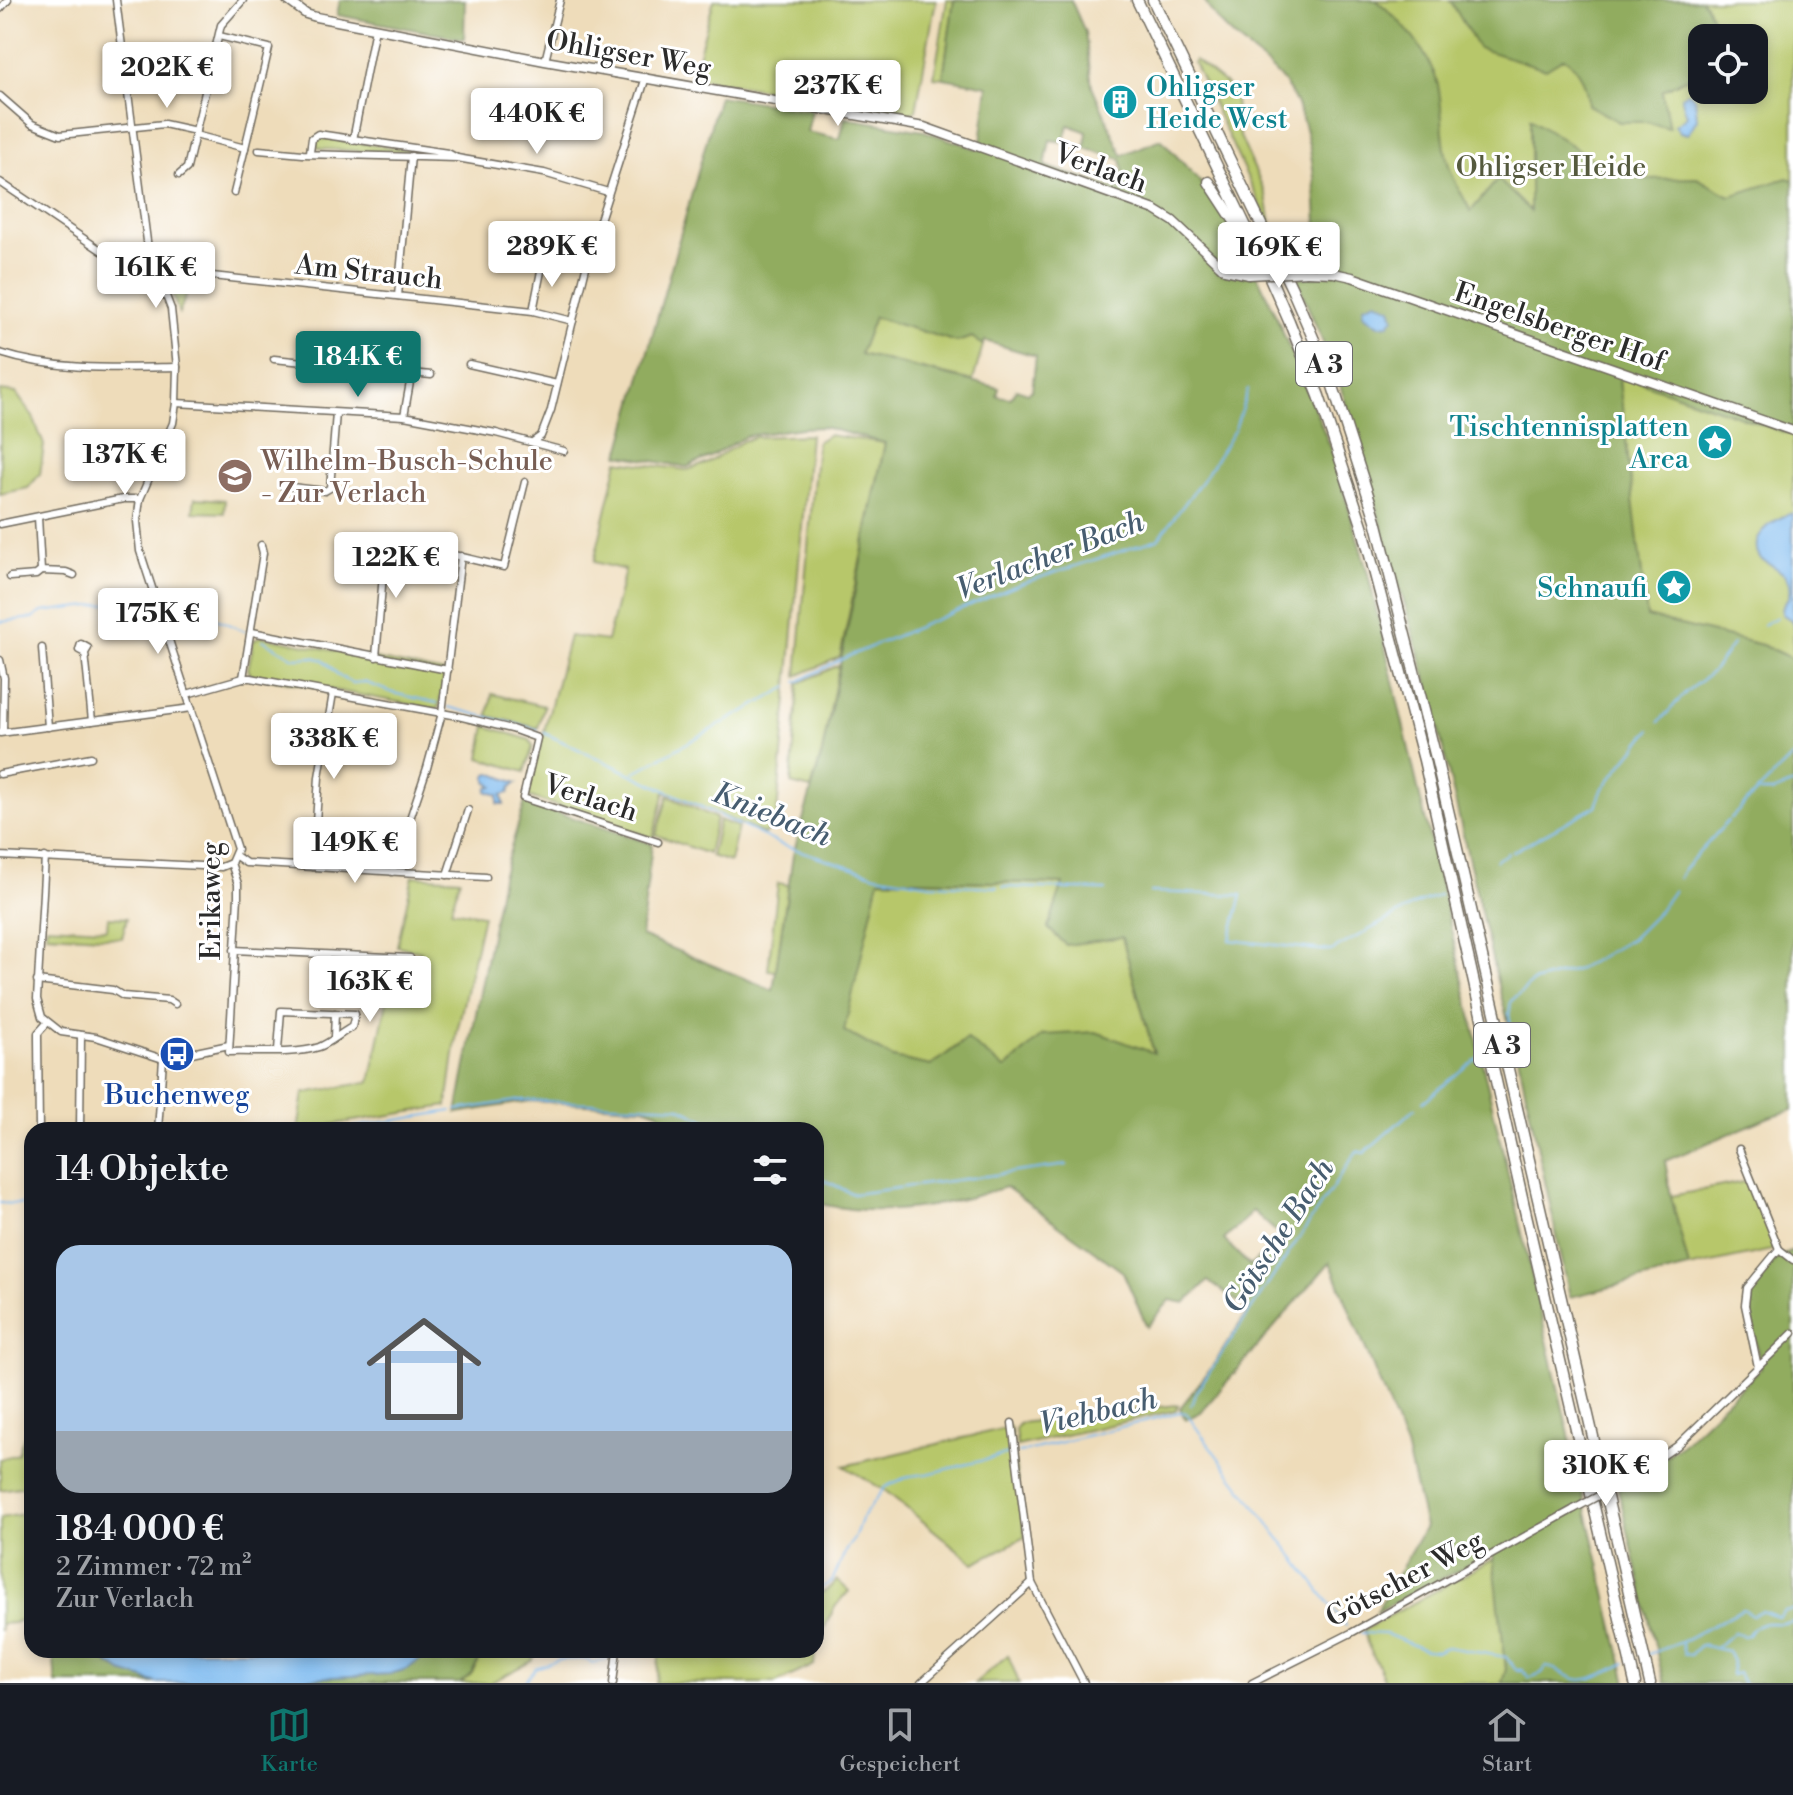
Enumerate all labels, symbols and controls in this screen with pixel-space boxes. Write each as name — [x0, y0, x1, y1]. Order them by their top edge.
street label: Ohligser Weg — [543, 23, 715, 86]
map controls — [1688, 24, 1768, 104]
button: locate — [1688, 24, 1768, 104]
pin: 202K € — [102, 42, 232, 110]
text: 202K € — [120, 52, 214, 84]
pin: 237K € — [773, 60, 903, 128]
text: 237K € — [794, 70, 882, 102]
place label: Ohligser Heide West — [1146, 70, 1288, 137]
building icon: Ohligser Heide West — [1101, 83, 1139, 121]
pin: 440K € — [472, 88, 602, 156]
text: 440K € — [489, 98, 585, 130]
street label: Verlach — [1048, 135, 1152, 201]
park label: Ohligser Heide — [1456, 150, 1646, 185]
pin: 289K € — [487, 221, 617, 289]
pin: 169K € — [1214, 222, 1344, 290]
text: 289K € — [506, 231, 598, 263]
text: 169K € — [1236, 232, 1322, 264]
pin: 161K € — [91, 242, 221, 310]
street label: Am Strauch — [292, 247, 445, 298]
text: 161K € — [115, 252, 197, 284]
street label: Engelsberger Hof — [1449, 275, 1671, 381]
pin: 184K € — [293, 331, 423, 399]
text: 184K € — [314, 341, 402, 373]
road number: A 3 — [1296, 342, 1352, 386]
place label: Tischtennisplatten Area — [1450, 410, 1690, 477]
place icon: Tischtennisplatten Area — [1696, 423, 1734, 461]
pin: 137K € — [60, 429, 190, 497]
text: 137K € — [82, 439, 168, 471]
place label: Wilhelm-Busch-Schule - Zur Verlach — [260, 444, 553, 511]
school or university icon: Wilhelm-Busch-Schule - Zur Verlach — [216, 457, 254, 495]
water label: Verlacher Bach — [951, 503, 1150, 609]
pin: 122K € — [331, 532, 461, 600]
text: 122K € — [352, 542, 440, 574]
place icon: Schnaufi — [1655, 568, 1693, 606]
place label: Schnaufi — [1537, 571, 1648, 606]
pin: 175K € — [93, 588, 223, 656]
text: 175K € — [116, 598, 200, 630]
pin: 338K € — [269, 713, 399, 781]
text: 338K € — [289, 723, 379, 755]
street label: Verlach — [538, 767, 642, 830]
water label: Kniebach — [707, 774, 837, 856]
pin: 149K € — [290, 817, 420, 885]
text: 149K € — [311, 827, 399, 859]
street label: Erikaweg — [194, 841, 229, 960]
pin: 163K € — [305, 956, 435, 1024]
text: 163K € — [327, 966, 413, 998]
road number: A 3 — [1474, 1023, 1530, 1067]
bus stop icon: Buchenweg — [158, 1035, 196, 1073]
place label: Buchenweg — [104, 1078, 250, 1113]
icon: filters — [748, 1148, 792, 1192]
text: 14 Objekte — [56, 1149, 229, 1191]
water label: Götsche Bach — [1215, 1152, 1343, 1321]
icon: home — [352, 1297, 496, 1441]
water label: Viehbach — [1036, 1380, 1161, 1444]
pin: 310K € — [1541, 1440, 1671, 1508]
text: 310K € — [1562, 1450, 1650, 1482]
text: 184 000 € — [56, 1509, 224, 1551]
street label: Götscher Weg — [1320, 1523, 1490, 1635]
text: 2 Zimmer · 72 m² — [56, 1551, 251, 1583]
text: Zur Verlach — [56, 1583, 194, 1615]
tab: Karte — [261, 1703, 318, 1778]
tab: Gespeichert — [839, 1703, 961, 1778]
tab: Start — [1482, 1703, 1532, 1778]

